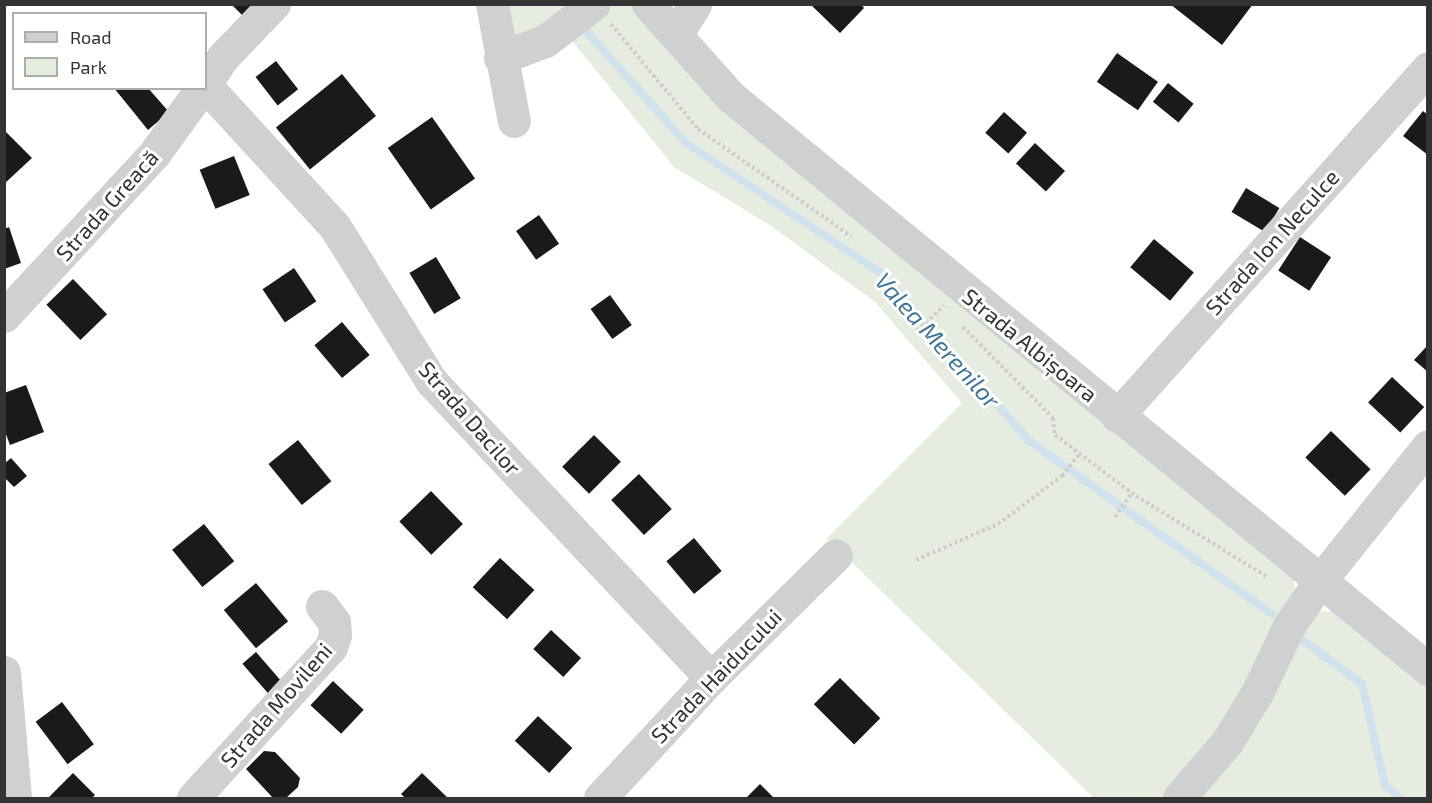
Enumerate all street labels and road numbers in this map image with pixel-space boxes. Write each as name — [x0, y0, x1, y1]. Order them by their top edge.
street label: Strada Greacă — [50, 144, 164, 266]
street label: Strada Ion Neculce — [1200, 164, 1344, 320]
street label: Strada Albișoara — [957, 283, 1103, 407]
street label: Strada Dacilor — [414, 356, 526, 480]
street label: Strada Haiducului — [645, 603, 787, 749]
street label: Strada Movileni — [215, 637, 337, 773]

